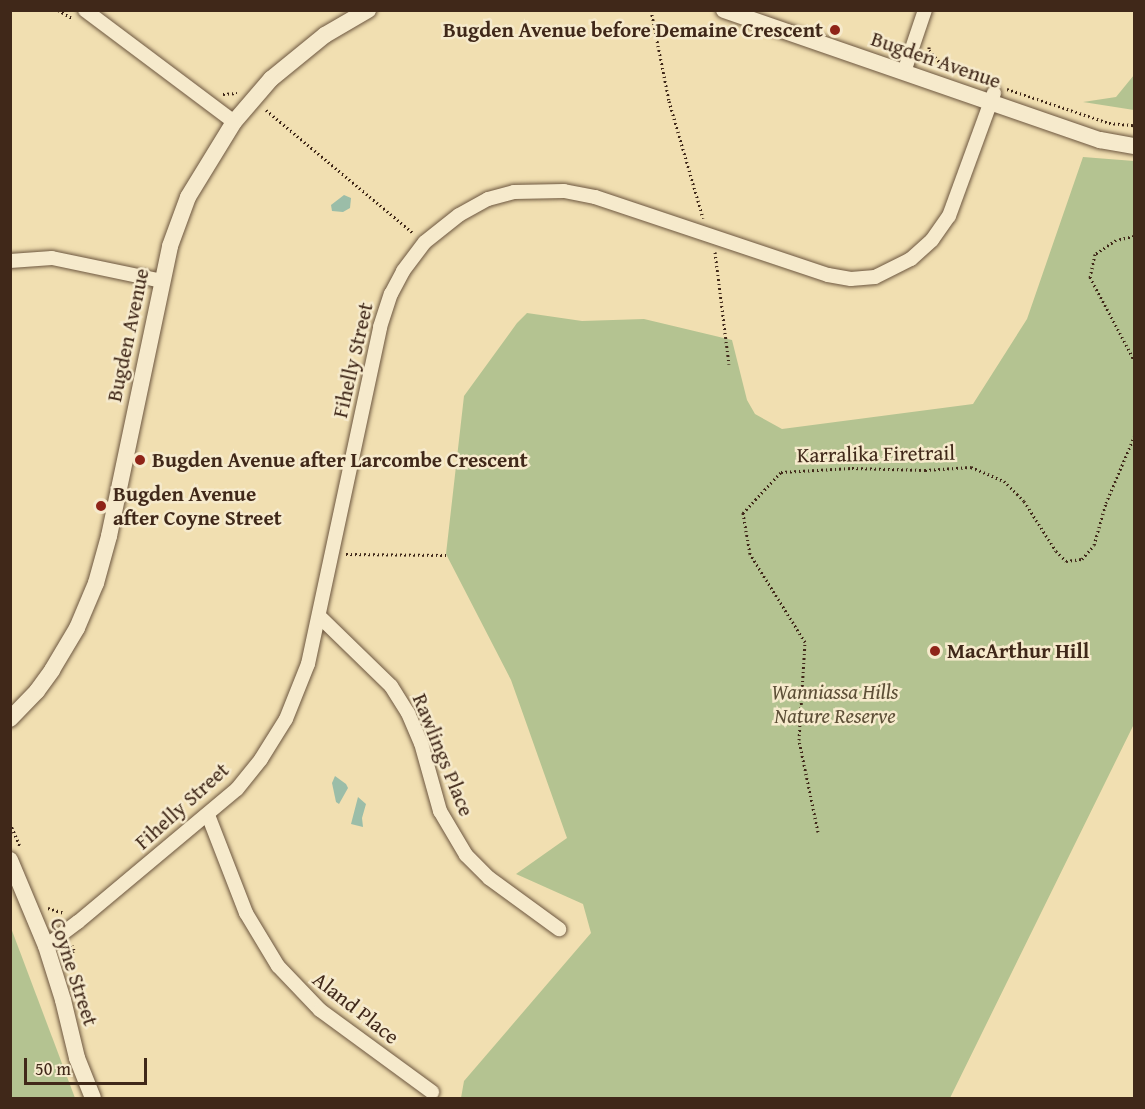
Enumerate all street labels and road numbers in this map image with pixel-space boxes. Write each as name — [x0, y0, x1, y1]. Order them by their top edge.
street label: Bugden Avenue — [868, 26, 1004, 94]
street label: Bugden Avenue — [102, 266, 154, 404]
street label: Fihelly Street — [327, 300, 379, 420]
street label: Karralika Firetrail — [797, 440, 955, 468]
street label: Rawlings Place — [407, 690, 479, 820]
street label: Fihelly Street — [130, 757, 234, 855]
street label: Coyne Street — [45, 915, 103, 1029]
street label: Aland Place — [308, 967, 404, 1049]

